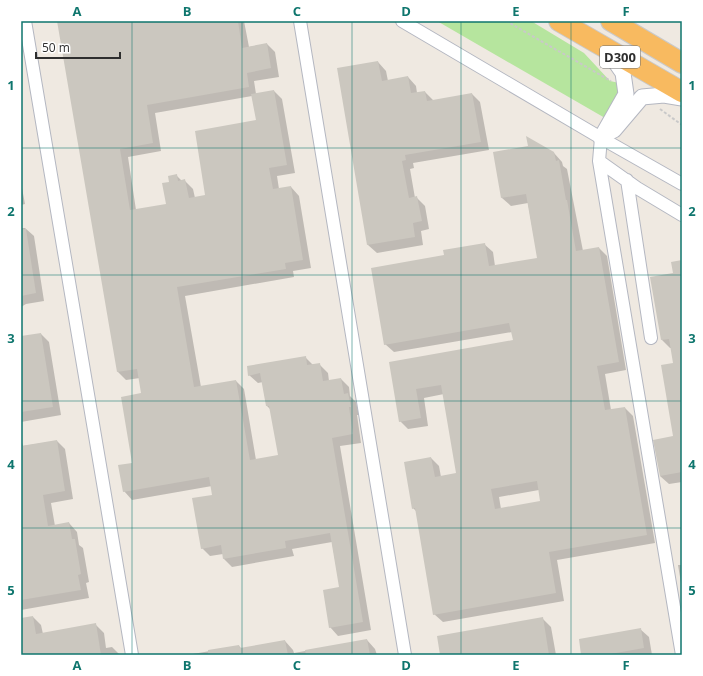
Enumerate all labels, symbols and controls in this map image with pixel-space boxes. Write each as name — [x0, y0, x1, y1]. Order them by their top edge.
text: A — [73, 2, 82, 20]
text: B — [183, 2, 192, 20]
text: C — [293, 2, 301, 20]
text: D — [401, 2, 411, 20]
text: E — [512, 2, 520, 20]
text: F — [622, 2, 630, 20]
scale bar — [36, 34, 120, 60]
text: 50 m — [42, 39, 70, 56]
road number: D300 — [600, 46, 640, 68]
text: 1 — [7, 76, 15, 94]
text: 1 — [688, 76, 696, 94]
text: 2 — [7, 202, 15, 220]
text: 2 — [688, 202, 696, 220]
text: 3 — [7, 329, 15, 347]
text: 3 — [688, 329, 696, 347]
text: 4 — [7, 455, 15, 473]
text: 4 — [688, 455, 696, 473]
text: 5 — [7, 581, 15, 599]
text: 5 — [688, 581, 696, 599]
text: A — [73, 656, 82, 674]
text: B — [183, 656, 192, 674]
text: C — [293, 656, 301, 674]
text: D — [401, 656, 411, 674]
text: E — [512, 656, 520, 674]
text: F — [622, 656, 630, 674]

